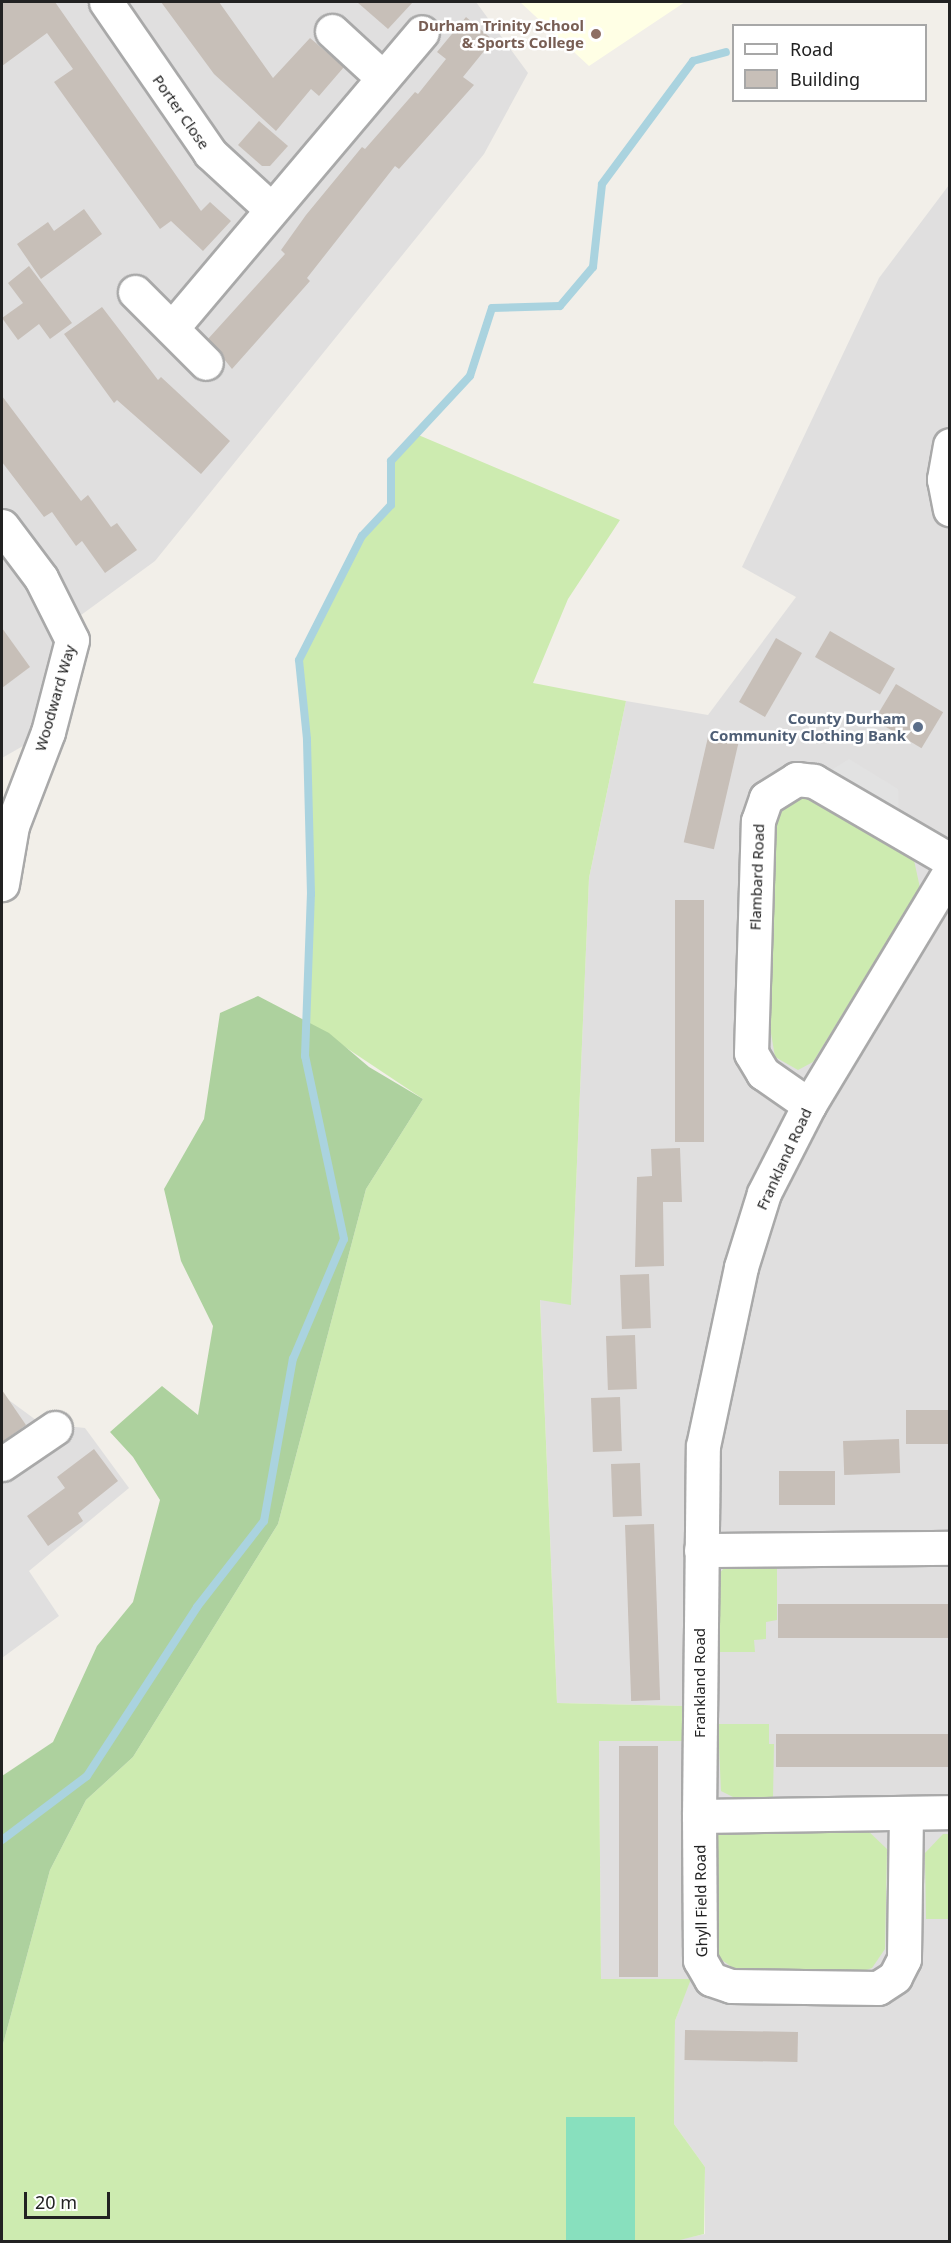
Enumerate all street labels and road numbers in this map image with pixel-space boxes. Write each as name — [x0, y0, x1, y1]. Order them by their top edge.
street label: Porter Close — [149, 71, 213, 153]
street label: Woodward Way — [31, 643, 79, 753]
street label: Flambard Road — [746, 823, 768, 931]
street label: Frankland Road — [753, 1105, 815, 1213]
street label: Frankland Road — [691, 1628, 709, 1738]
street label: Ghyll Field Road — [691, 1845, 711, 1957]

